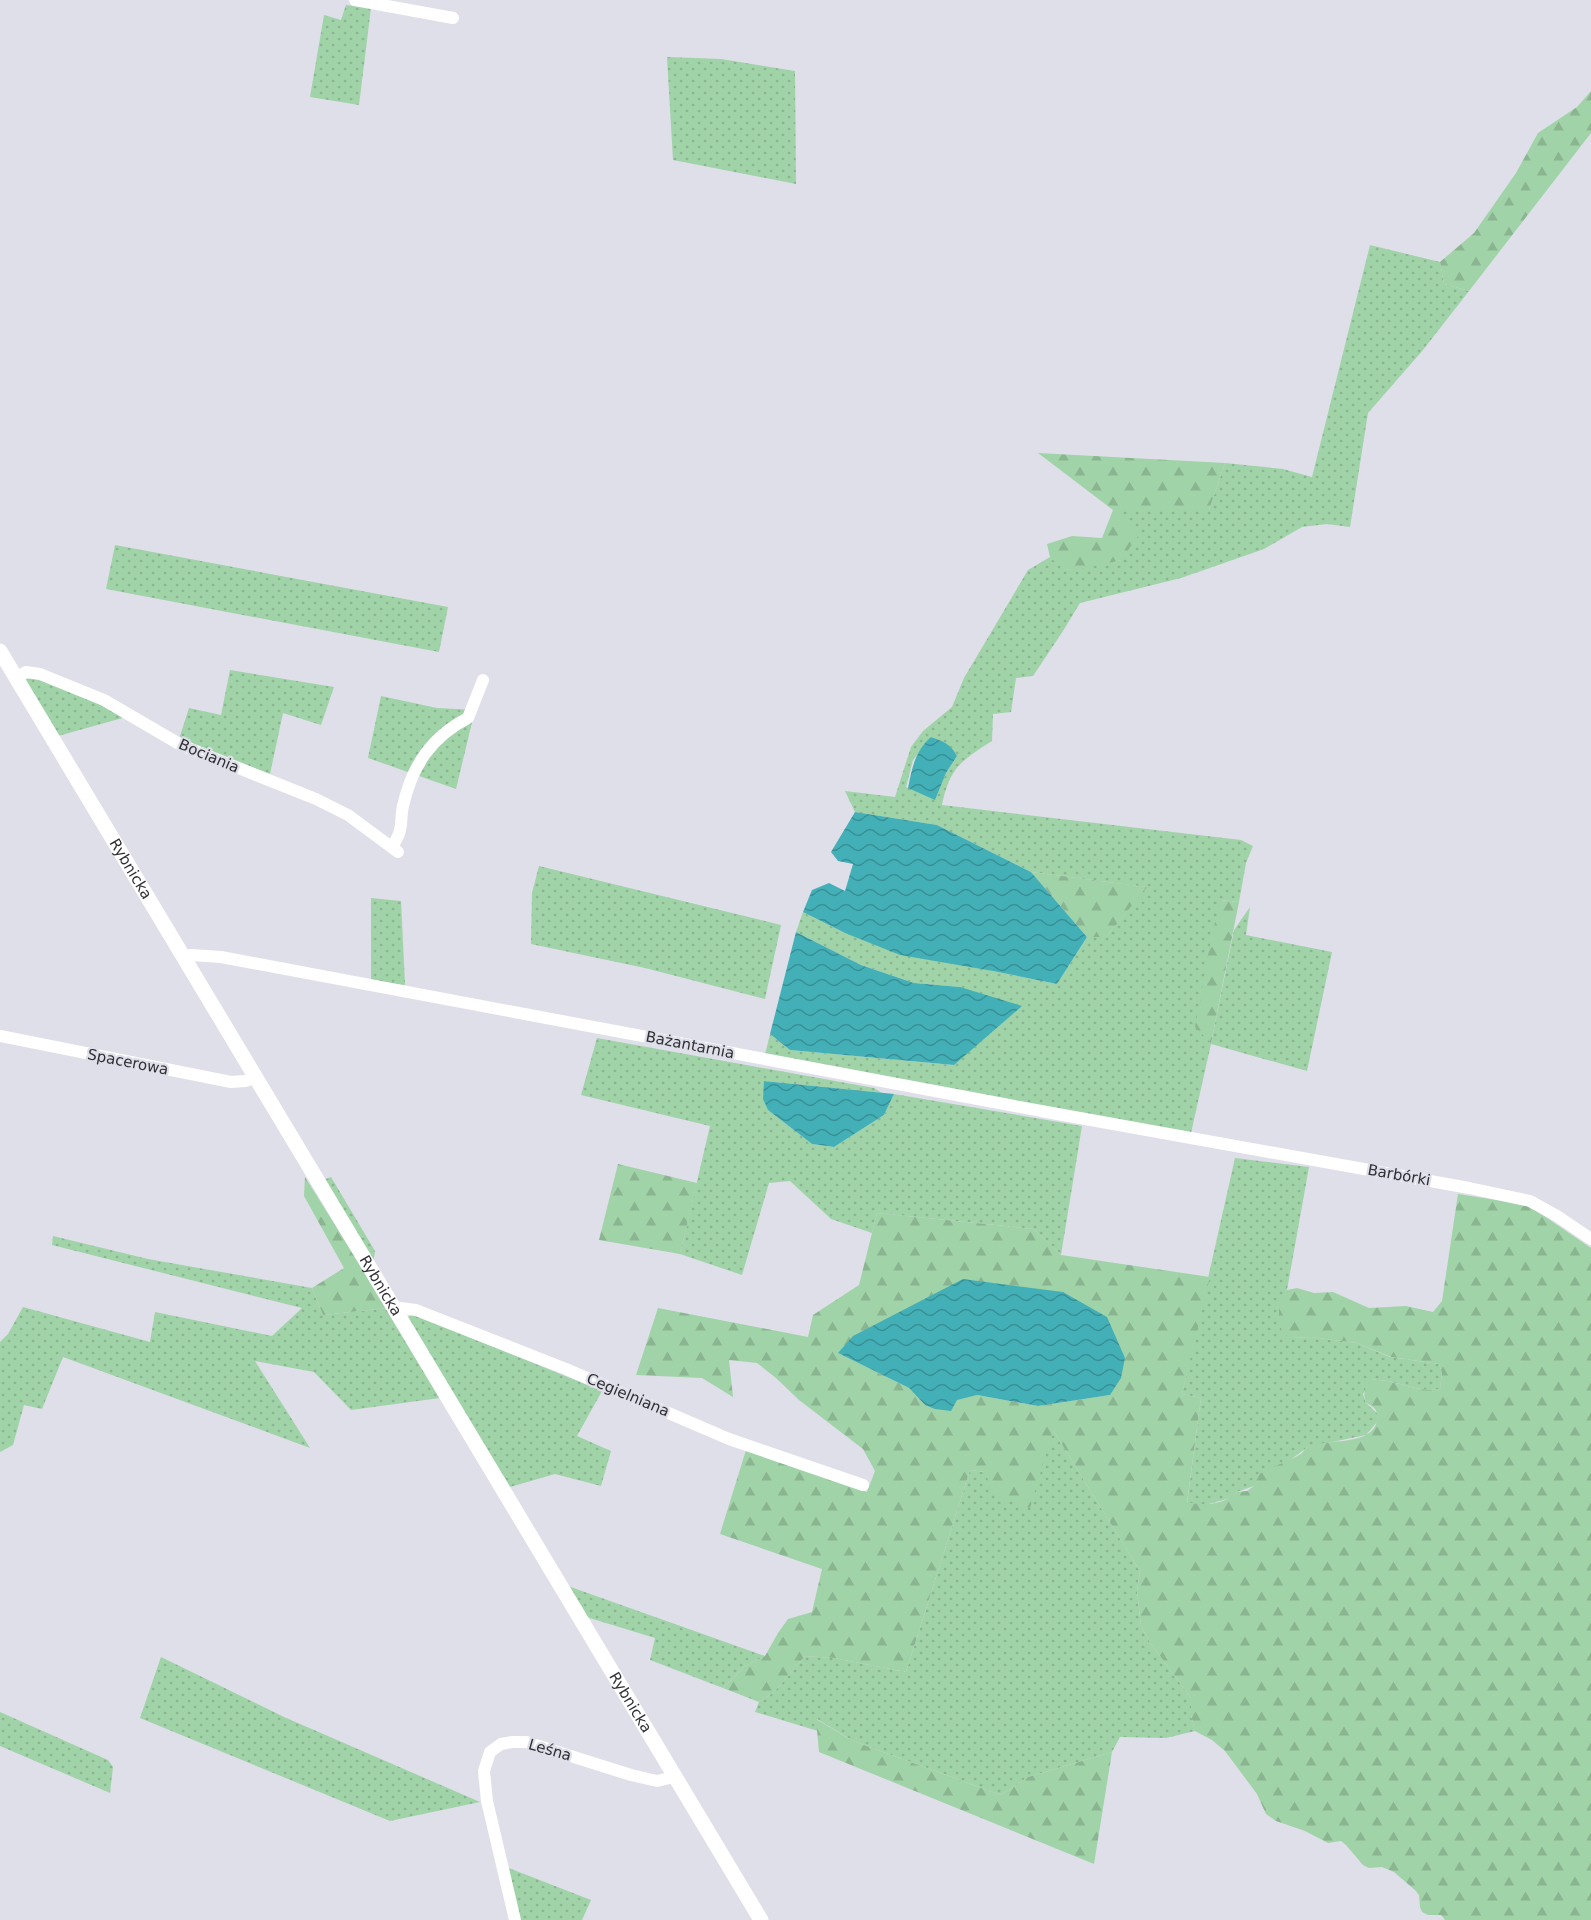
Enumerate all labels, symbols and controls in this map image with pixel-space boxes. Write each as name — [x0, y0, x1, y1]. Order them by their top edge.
street label: Bociania — [176, 735, 242, 777]
street label: Rybnicka — [106, 835, 156, 902]
street label: Bażantarnia — [644, 1028, 736, 1062]
street label: Spacerowa — [86, 1045, 170, 1079]
street label: Barbórki — [1366, 1161, 1432, 1189]
street label: Rybnicka — [355, 1252, 406, 1319]
street label: Cegielniana — [584, 1369, 672, 1421]
street label: Rybnicka — [605, 1669, 656, 1736]
street label: Leśna — [526, 1735, 574, 1765]

